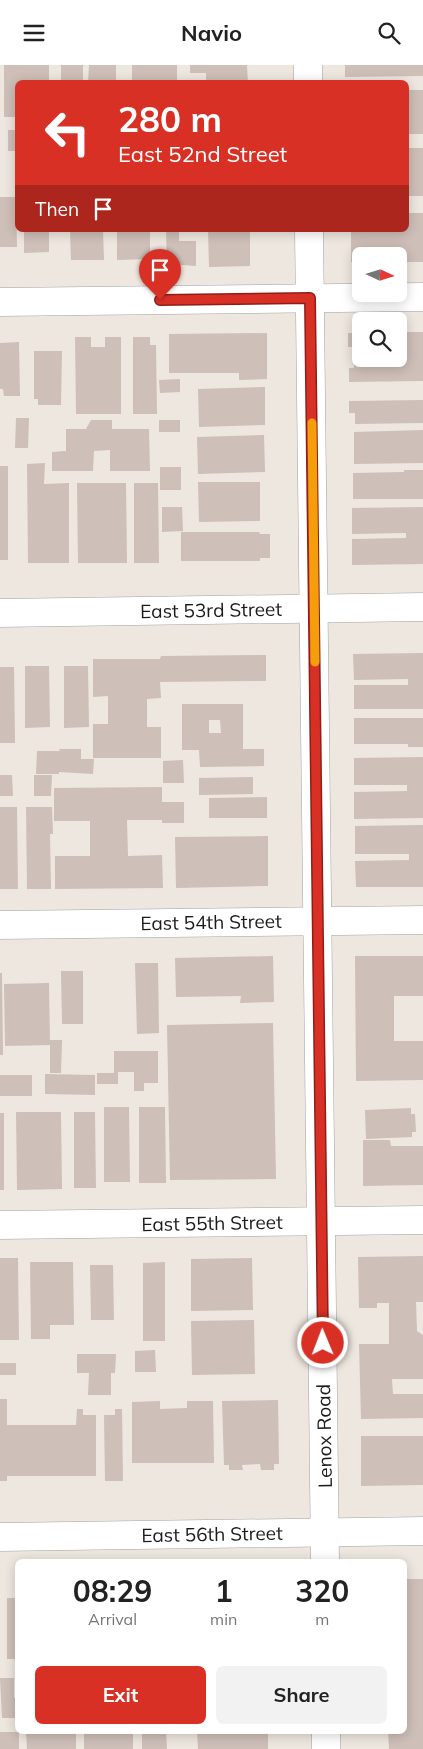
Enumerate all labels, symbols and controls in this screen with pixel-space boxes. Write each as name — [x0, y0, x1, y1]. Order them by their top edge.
icon: menu — [20, 19, 48, 47]
text: Navio — [181, 19, 242, 47]
icon: search — [375, 19, 403, 47]
text: 280 m — [118, 97, 222, 141]
icon: left — [35, 100, 100, 165]
text: East 52nd Street — [118, 140, 287, 168]
icon: arrive — [89, 195, 117, 223]
text: Then — [35, 197, 79, 221]
north arrow — [352, 247, 408, 303]
map controls — [352, 247, 407, 367]
pin — [139, 249, 181, 300]
icon: arrive — [146, 256, 174, 284]
button: search — [352, 312, 407, 367]
street label: East 53rd Street — [140, 597, 282, 623]
street label: East 54th Street — [140, 909, 282, 935]
street label: East 55th Street — [141, 1210, 283, 1236]
position arrow — [296, 1316, 348, 1368]
street label: Lenox Road — [311, 1384, 337, 1488]
street label: East 56th Street — [141, 1521, 283, 1547]
text: 08:29 — [73, 1572, 152, 1610]
text: 1 — [215, 1572, 233, 1610]
text: 320 — [295, 1572, 349, 1610]
text: Arrival — [88, 1609, 137, 1629]
text: min — [210, 1609, 237, 1629]
text: m — [315, 1609, 329, 1629]
button: Exit — [35, 1666, 206, 1724]
button: Share — [216, 1666, 387, 1724]

